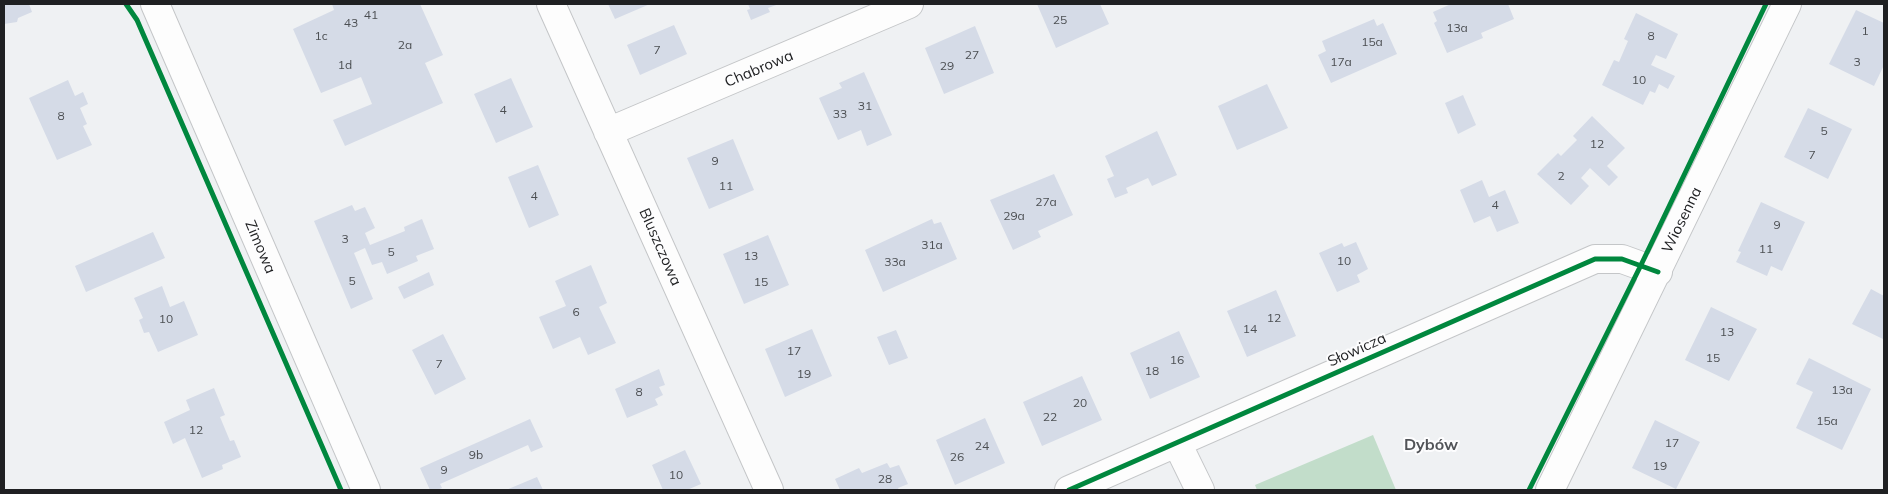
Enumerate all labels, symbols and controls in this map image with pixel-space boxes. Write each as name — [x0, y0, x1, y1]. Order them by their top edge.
house number: 41 — [364, 8, 378, 22]
house number: 25 — [1053, 13, 1067, 27]
house number: 43 — [344, 16, 358, 30]
house number: 13a — [1446, 21, 1468, 35]
house number: 1 — [1861, 24, 1869, 38]
house number: 1c — [314, 29, 328, 43]
house number: 8 — [1647, 29, 1655, 43]
house number: 15a — [1361, 35, 1383, 49]
house number: 2a — [398, 38, 412, 52]
house number: 7 — [653, 43, 661, 57]
street label: Chabrowa — [722, 47, 796, 91]
house number: 27 — [965, 48, 979, 62]
house number: 17a — [1330, 55, 1352, 69]
house number: 3 — [1853, 55, 1861, 69]
house number: 1d — [338, 58, 352, 72]
house number: 29 — [940, 59, 954, 73]
house number: 10 — [1632, 73, 1646, 87]
house number: 31 — [858, 99, 872, 113]
house number: 4 — [499, 103, 507, 117]
house number: 33 — [833, 107, 847, 121]
house number: 8 — [57, 109, 65, 123]
house number: 5 — [1820, 124, 1828, 138]
house number: 12 — [1590, 137, 1604, 151]
house number: 7 — [1808, 148, 1816, 162]
house number: 9 — [711, 154, 719, 168]
house number: 2 — [1557, 169, 1565, 183]
house number: 11 — [719, 179, 733, 193]
street label: Wiosenna — [1658, 184, 1706, 256]
house number: 4 — [530, 189, 538, 203]
house number: 27a — [1035, 195, 1057, 209]
house number: 4 — [1491, 198, 1499, 212]
street label: Bluszczowa — [635, 206, 685, 288]
house number: 29a — [1003, 209, 1025, 223]
street label: Zimowa — [241, 218, 279, 276]
house number: 9 — [1773, 218, 1781, 232]
house number: 3 — [341, 232, 349, 246]
house number: 31a — [921, 238, 943, 252]
house number: 11 — [1759, 242, 1773, 256]
house number: 5 — [387, 245, 395, 259]
house number: 13 — [744, 249, 758, 263]
house number: 10 — [1337, 254, 1351, 268]
house number: 33a — [884, 255, 906, 269]
house number: 5 — [348, 274, 356, 288]
house number: 15 — [754, 275, 768, 289]
house number: 6 — [572, 305, 580, 319]
house number: 12 — [1267, 311, 1281, 325]
house number: 10 — [159, 312, 173, 326]
house number: 14 — [1243, 322, 1257, 336]
house number: 13 — [1720, 325, 1734, 339]
street label: Słowicza — [1325, 329, 1389, 371]
house number: 17 — [787, 344, 801, 358]
house number: 15 — [1706, 351, 1720, 365]
house number: 16 — [1170, 353, 1184, 367]
house number: 7 — [435, 357, 443, 371]
house number: 18 — [1145, 364, 1159, 378]
house number: 19 — [797, 367, 811, 381]
house number: 13a — [1831, 383, 1853, 397]
house number: 8 — [635, 385, 643, 399]
house number: 20 — [1073, 396, 1087, 410]
house number: 22 — [1043, 410, 1057, 424]
house number: 15a — [1816, 414, 1838, 428]
house number: 12 — [189, 423, 203, 437]
district label: Dybów — [1404, 435, 1458, 455]
house number: 17 — [1665, 436, 1679, 450]
house number: 24 — [975, 439, 989, 453]
house number: 9b — [469, 448, 483, 462]
house number: 26 — [950, 450, 964, 464]
house number: 19 — [1653, 459, 1667, 473]
house number: 9 — [440, 463, 448, 477]
house number: 10 — [669, 468, 683, 482]
house number: 28 — [878, 472, 892, 486]

